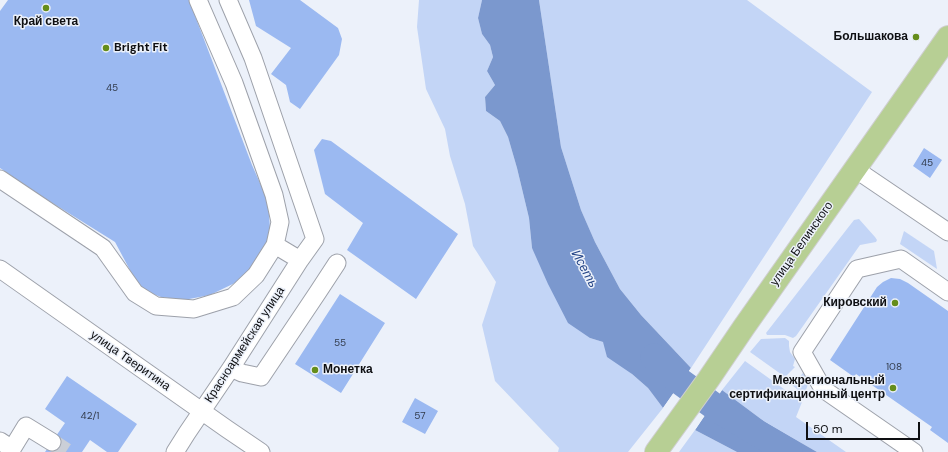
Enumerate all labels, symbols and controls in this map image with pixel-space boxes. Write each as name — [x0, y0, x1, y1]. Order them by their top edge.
marker: Край света — [41, 3, 51, 13]
place label: Край света — [14, 15, 78, 29]
place label: Большакова — [834, 30, 908, 44]
marker: Большакова — [911, 32, 921, 42]
place label: Bright Fit — [114, 41, 168, 55]
marker: Bright Fit — [101, 43, 111, 53]
house number: 45 — [106, 82, 118, 94]
house number: 45 — [921, 157, 933, 169]
street label: улица Белинского — [768, 199, 836, 289]
water label: Исеть — [567, 247, 601, 291]
street label: Красноармейская улица — [202, 284, 288, 406]
place label: Кировский — [823, 296, 887, 310]
marker: Кировский — [890, 298, 900, 308]
street label: улица Тверитина — [87, 328, 173, 394]
house number: 55 — [334, 337, 346, 349]
house number: 108 — [886, 361, 902, 373]
place label: Монетка — [323, 363, 373, 377]
marker: Монетка — [310, 365, 320, 375]
place label: Межрегиональный сертификационный центр — [729, 374, 885, 402]
marker: Межрегиональный сертификационный центр — [888, 383, 898, 393]
house number: 42/1 — [81, 410, 99, 422]
house number: 57 — [414, 410, 426, 422]
scale bar — [808, 414, 922, 440]
text: 50 m — [813, 421, 842, 437]

